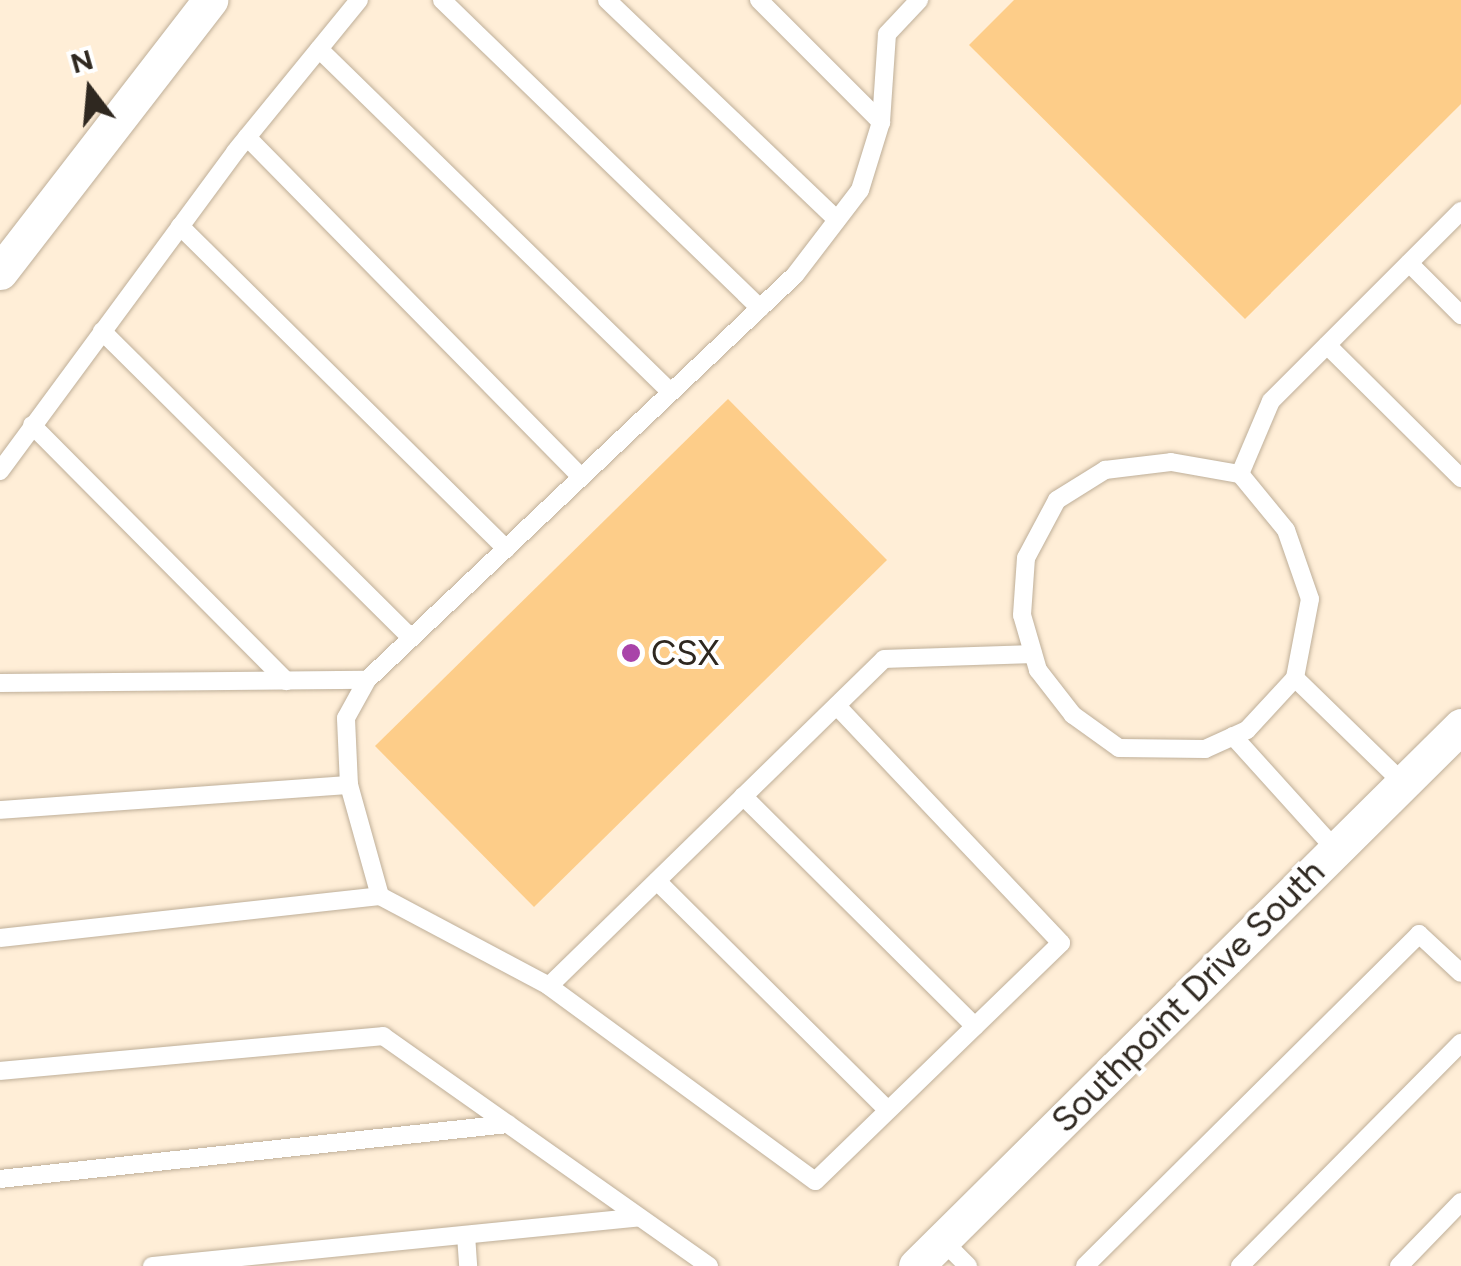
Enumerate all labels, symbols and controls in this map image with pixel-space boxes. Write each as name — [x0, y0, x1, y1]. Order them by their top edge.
north arrow — [40, 40, 140, 140]
text: N — [67, 42, 97, 80]
place label: CSX — [651, 632, 719, 674]
marker: CSX — [620, 642, 642, 664]
street label: Southpoint Drive South — [1043, 851, 1333, 1141]

